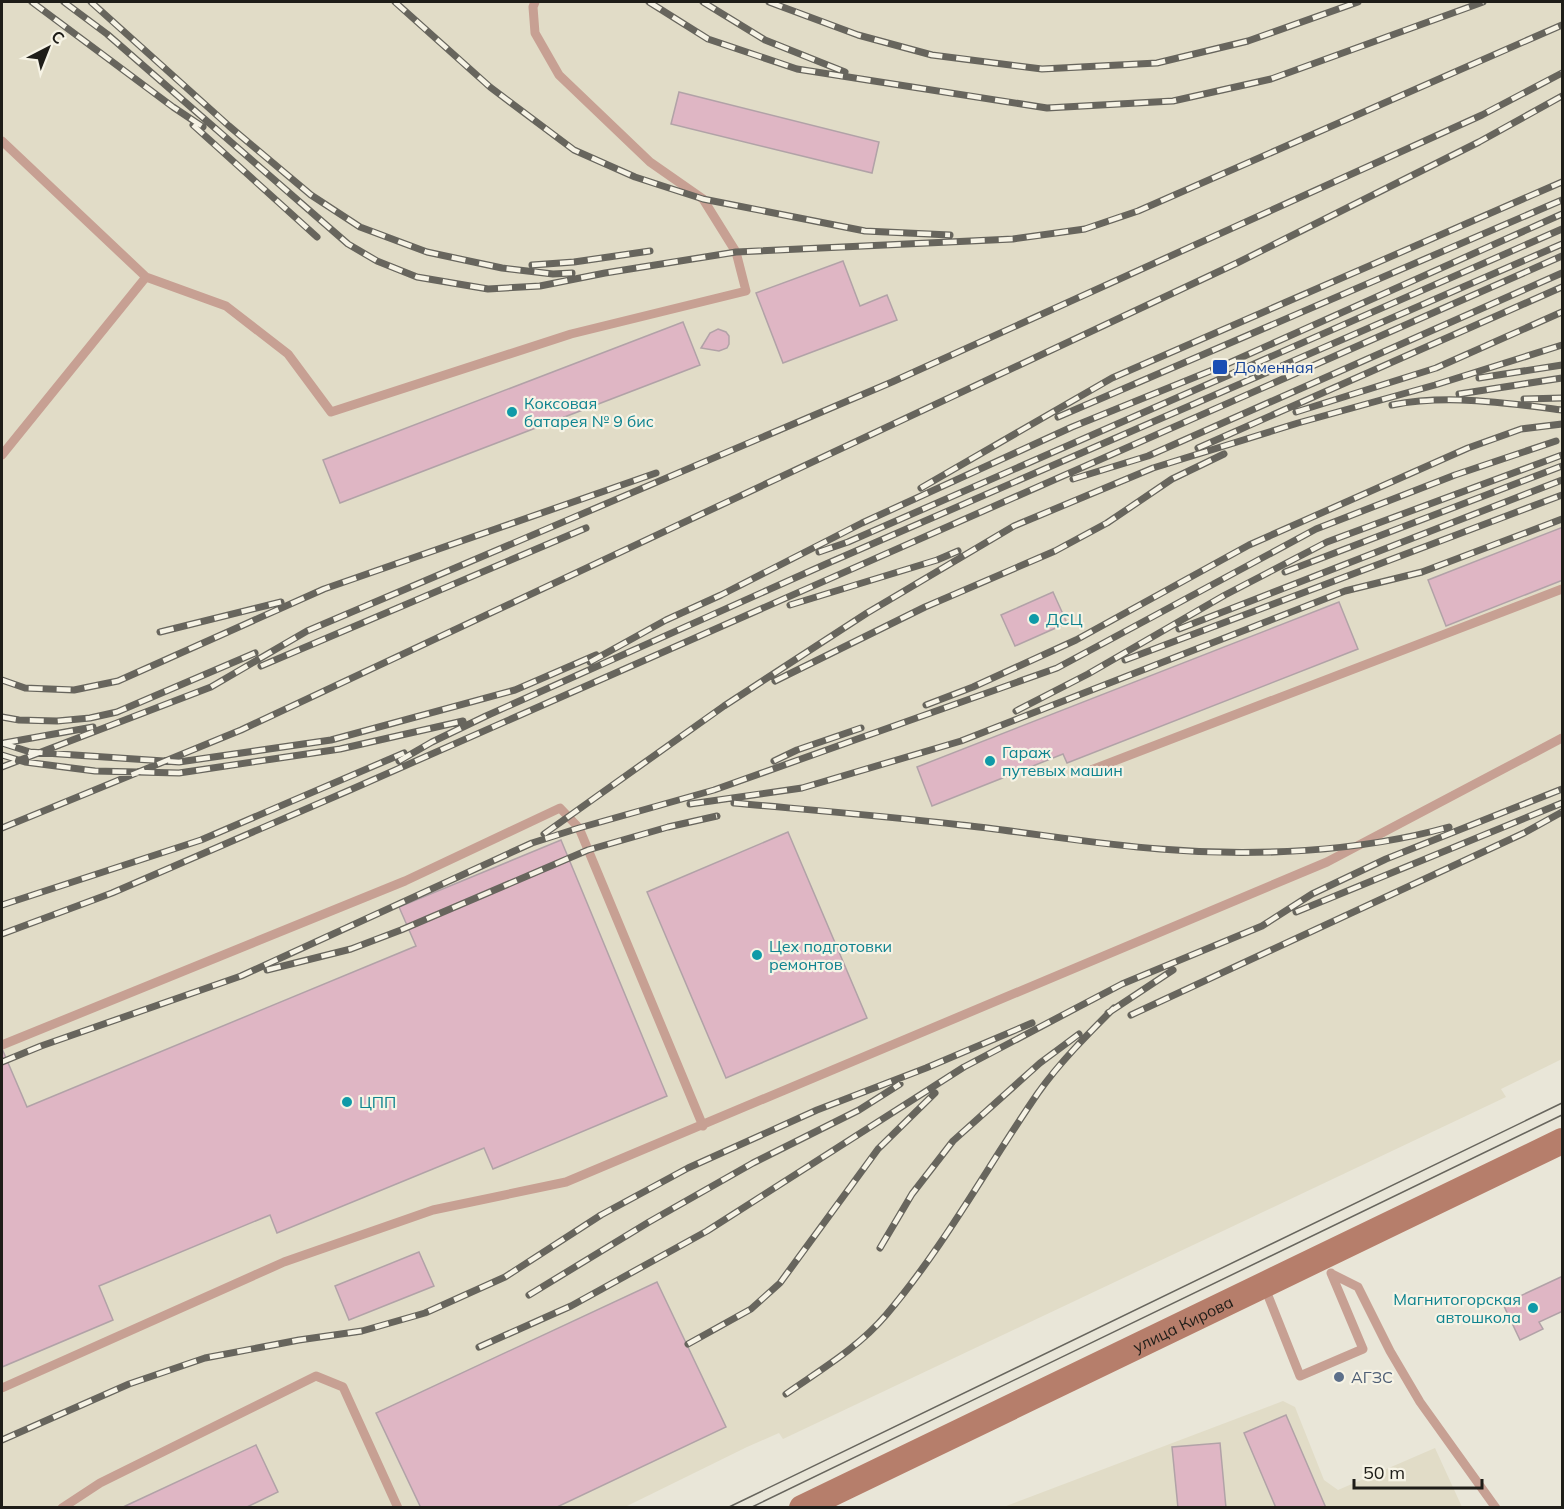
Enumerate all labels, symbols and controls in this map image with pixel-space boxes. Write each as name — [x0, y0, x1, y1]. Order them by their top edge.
north arrow — [18, 18, 78, 78]
text: С — [47, 26, 69, 48]
place label: Доменная — [1234, 357, 1313, 377]
marker: Доменная — [1211, 358, 1229, 376]
place label: Коксовая батарея № 9 бис — [524, 393, 654, 431]
marker: Коксовая батарея № 9 бис — [505, 405, 519, 419]
place label: ДСЦ — [1046, 609, 1083, 629]
marker: ДСЦ — [1027, 612, 1041, 626]
place label: Гараж путевых машин — [1002, 742, 1123, 780]
marker: Гараж путевых машин — [983, 754, 997, 768]
place label: Цех подготовки ремонтов — [769, 936, 892, 974]
marker: Цех подготовки ремонтов — [750, 948, 764, 962]
place label: ЦПП — [359, 1092, 396, 1112]
marker: ЦПП — [340, 1095, 354, 1109]
place label: Магнитогорская автошкола — [1393, 1289, 1521, 1327]
street label: улица Кирова — [1130, 1291, 1236, 1357]
marker: Магнитогорская автошкола — [1526, 1301, 1540, 1315]
place label: АГЗС — [1351, 1367, 1393, 1387]
marker: АГЗС — [1332, 1370, 1346, 1384]
scale bar — [1354, 1452, 1482, 1490]
text: 50 m — [1363, 1461, 1405, 1484]

